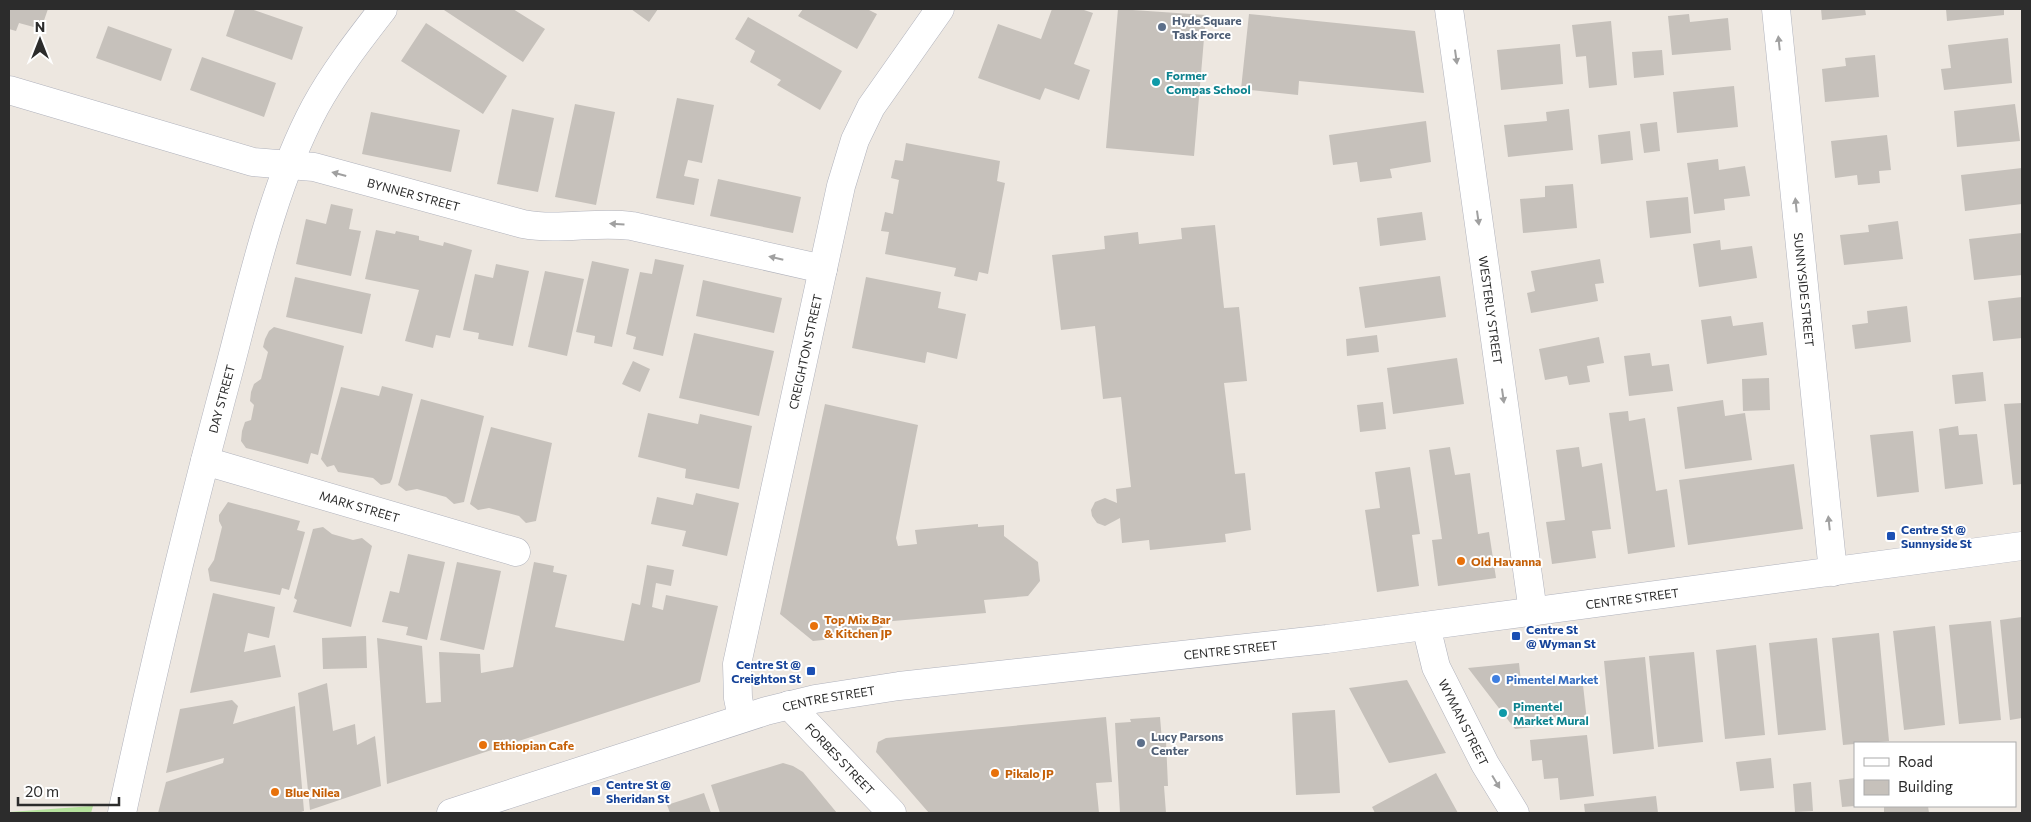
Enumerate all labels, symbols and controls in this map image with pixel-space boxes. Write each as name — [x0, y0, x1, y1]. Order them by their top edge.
place label: Hyde Square Task Force — [1172, 13, 1242, 41]
north arrow — [15, 15, 65, 65]
text: N — [35, 18, 45, 35]
marker: Hyde Square Task Force — [1156, 21, 1168, 33]
one-way arrow — [1775, 35, 1783, 51]
one-way arrow — [1452, 49, 1460, 65]
place label: Former Compas School — [1166, 68, 1251, 96]
marker: Former Compas School — [1150, 76, 1162, 88]
one-way arrow — [332, 170, 347, 178]
street label: BYNNER STREET — [366, 175, 462, 214]
one-way arrow — [1792, 196, 1800, 212]
one-way arrow — [1475, 210, 1483, 226]
one-way arrow — [609, 220, 625, 228]
street label: SUNNYSIDE STREET — [1792, 232, 1817, 348]
one-way arrow — [768, 254, 783, 262]
street label: WESTERLY STREET — [1476, 255, 1505, 366]
street label: CREIGHTON STREET — [786, 292, 824, 411]
street label: DAY STREET — [205, 363, 237, 435]
one-way arrow — [1499, 389, 1507, 405]
street label: MARK STREET — [318, 488, 402, 525]
one-way arrow — [1825, 515, 1833, 531]
place label: Centre St @ Sunnyside St — [1901, 522, 1972, 550]
marker: Centre St @ Sunnyside St — [1885, 530, 1897, 542]
place label: Old Havanna — [1471, 554, 1541, 568]
marker: Old Havanna — [1455, 555, 1467, 567]
street label: CENTRE STREET — [1585, 585, 1680, 611]
place label: Top Mix Bar & Kitchen JP — [824, 612, 892, 641]
marker: Top Mix Bar & Kitchen JP — [808, 620, 820, 632]
place label: Centre St @ Wyman St — [1526, 622, 1596, 650]
marker: Centre St @ Wyman St — [1510, 630, 1522, 642]
street label: CENTRE STREET — [1183, 637, 1278, 662]
place label: Centre St @ Creighton St — [731, 657, 801, 685]
marker: Centre St @ Creighton St — [805, 665, 817, 677]
place label: Pimentel Market — [1506, 672, 1598, 686]
marker: Pimentel Market — [1490, 673, 1502, 685]
street label: WYMAN STREET — [1436, 677, 1492, 768]
street label: CENTRE STREET — [781, 683, 876, 714]
place label: Pimentel Market Mural — [1513, 699, 1589, 727]
marker: Pimentel Market Mural — [1497, 707, 1509, 719]
street label: FORBES STREET — [803, 720, 878, 797]
place label: Lucy Parsons Center — [1151, 729, 1224, 757]
marker: Lucy Parsons Center — [1135, 737, 1147, 749]
place label: Ethiopian Cafe — [493, 738, 574, 752]
marker: Ethiopian Cafe — [477, 739, 489, 751]
legend — [1854, 742, 2016, 807]
text: Road — [1898, 752, 1933, 770]
place label: Pikalo JP — [1005, 766, 1054, 781]
marker: Pikalo JP — [989, 767, 1001, 779]
scale bar — [18, 774, 119, 806]
one-way arrow — [1491, 775, 1500, 788]
place label: Centre St @ Sheridan St — [606, 777, 671, 805]
text: Building — [1898, 777, 1953, 795]
text: 20 m — [25, 782, 59, 800]
place label: Blue Nilea — [285, 785, 340, 799]
marker: Centre St @ Sheridan St — [590, 785, 602, 797]
marker: Blue Nilea — [269, 786, 281, 798]

